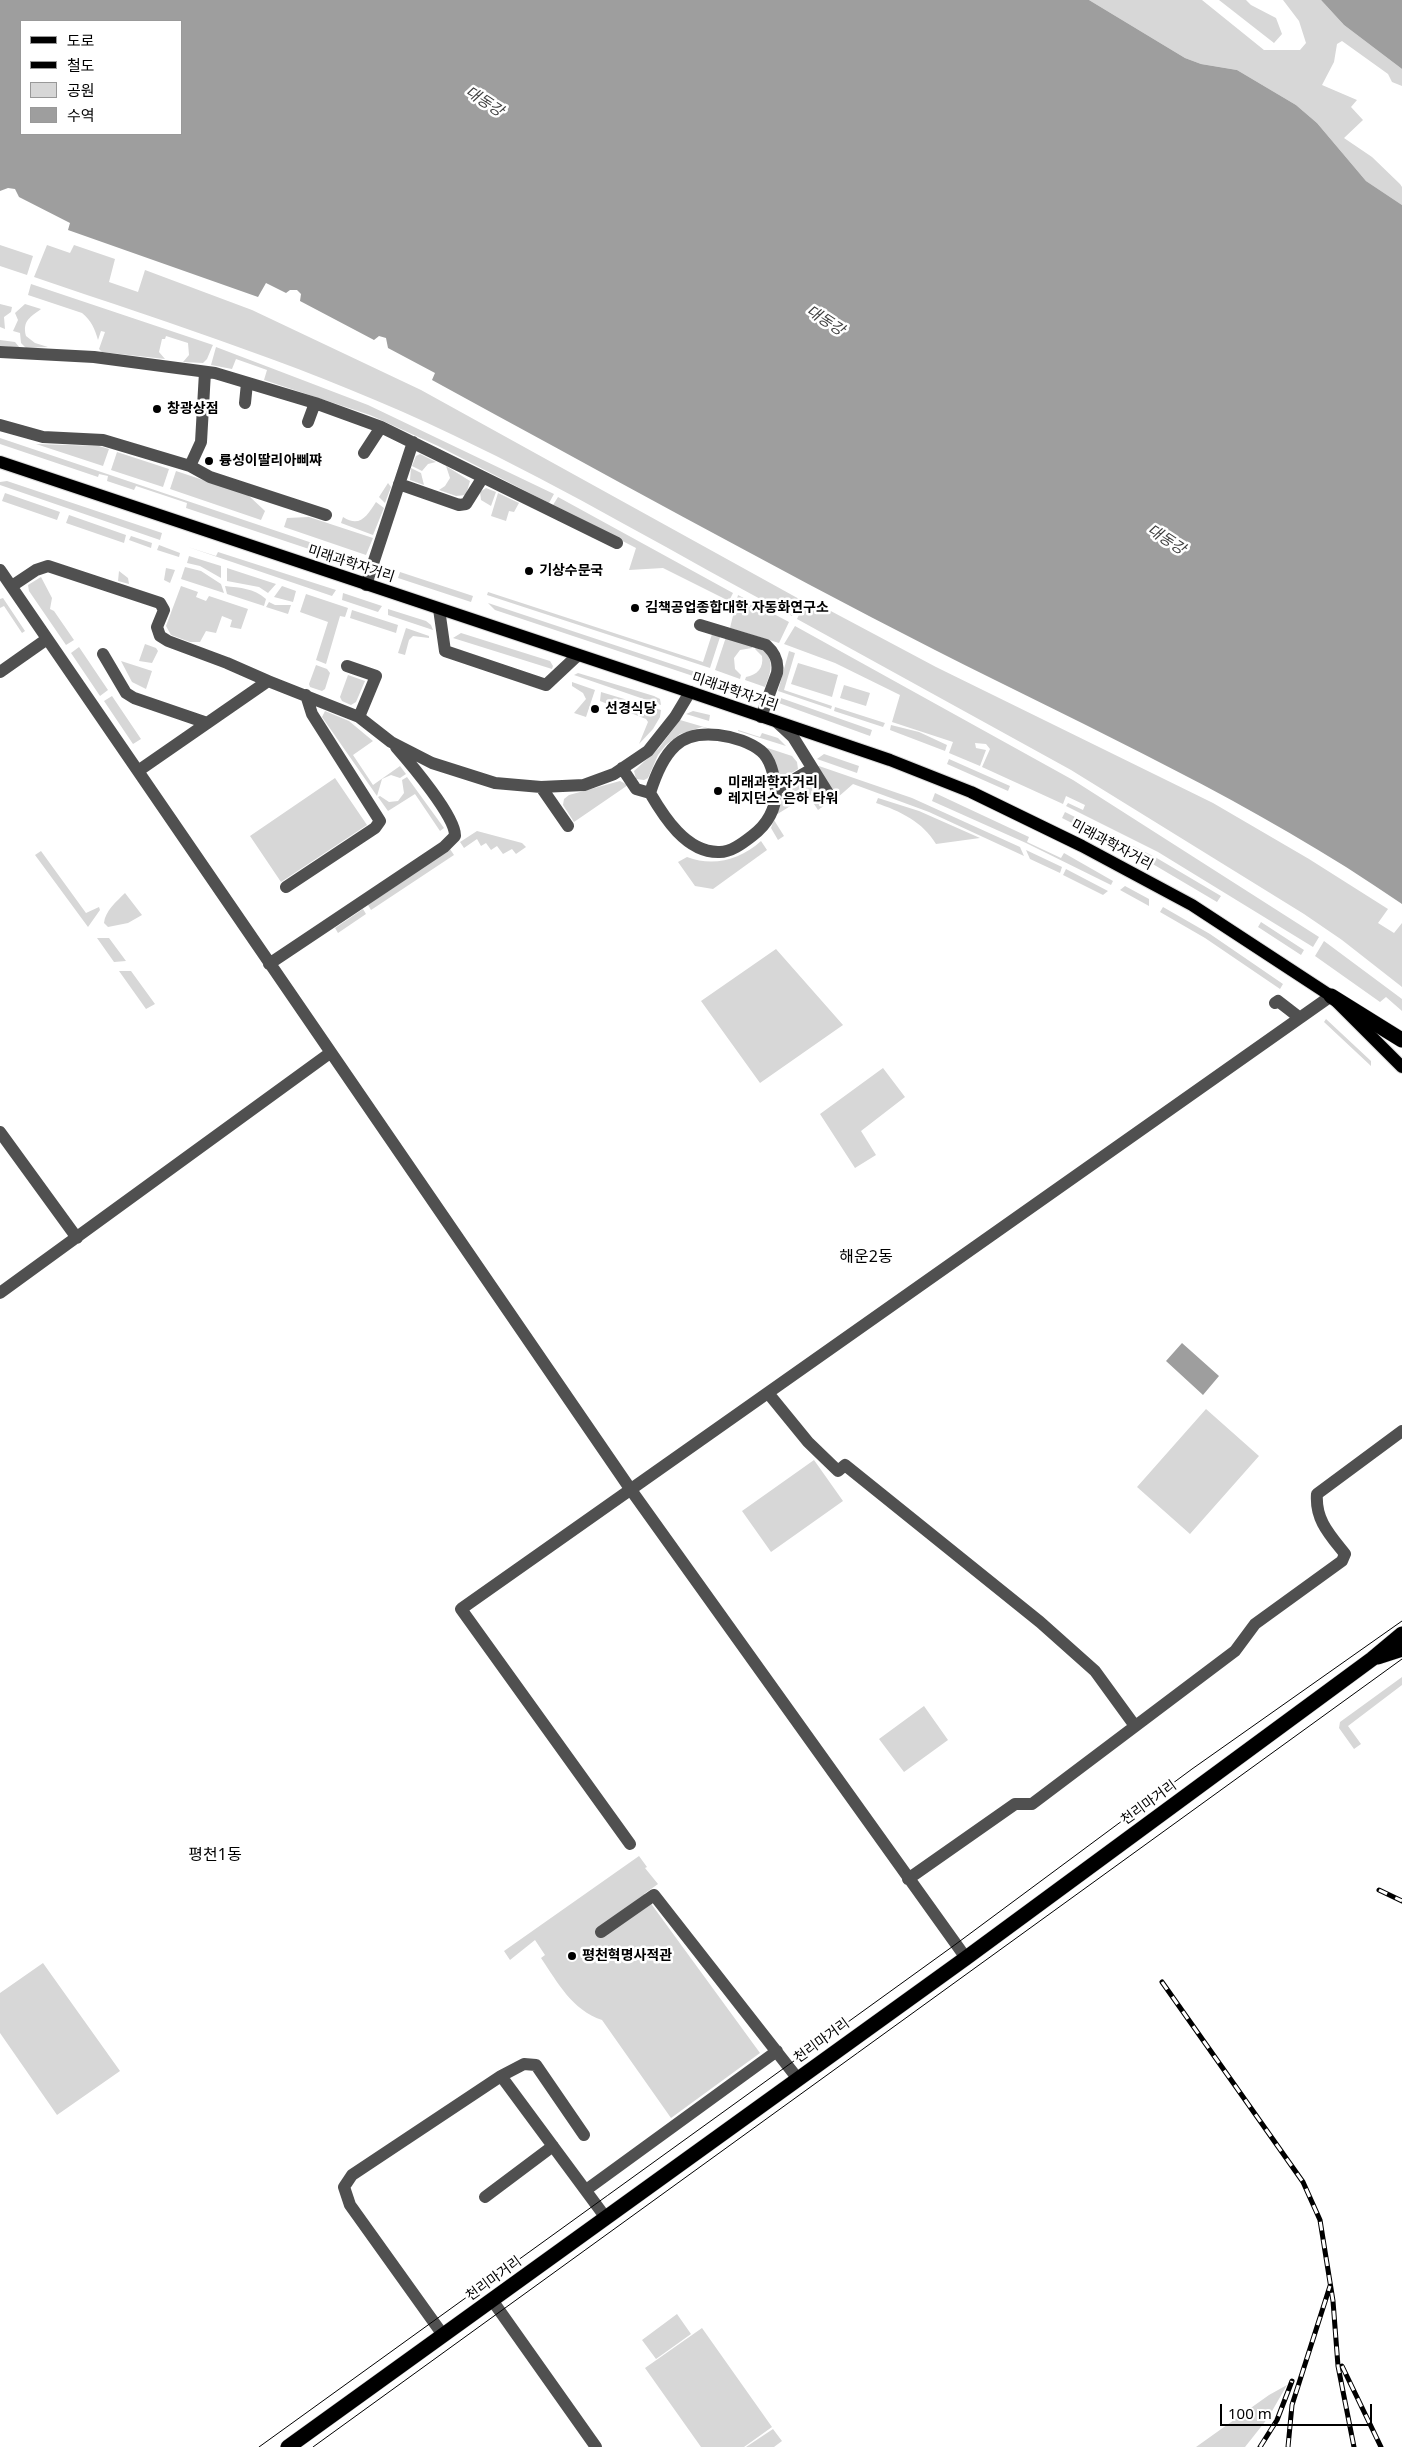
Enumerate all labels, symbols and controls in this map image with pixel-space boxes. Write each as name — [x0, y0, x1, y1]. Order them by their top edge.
legend — [20, 20, 182, 135]
text: 도로 — [67, 30, 95, 50]
text: 철도 — [67, 55, 95, 75]
text: 공원 — [67, 80, 95, 100]
water label: 대동강 — [462, 83, 506, 121]
text: 수역 — [67, 105, 95, 125]
water label: 대동강 — [803, 302, 847, 340]
place label: 창광상점 — [167, 401, 219, 417]
marker: 창광상점 — [151, 403, 163, 415]
place label: 륭성이딸리아삐쨔 — [219, 453, 322, 469]
marker: 륭성이딸리아삐쨔 — [203, 455, 215, 467]
water label: 대동강 — [1144, 521, 1188, 559]
street label: 미래과학자거리 — [306, 542, 396, 586]
place label: 기상수문국 — [539, 563, 603, 579]
marker: 기상수문국 — [523, 565, 535, 577]
place label: 김책공업종합대학 자동화연구소 — [645, 600, 829, 616]
marker: 김책공업종합대학 자동화연구소 — [629, 602, 641, 614]
street label: 미래과학자거리 — [690, 669, 780, 715]
place label: 선경식당 — [605, 701, 657, 717]
marker: 선경식당 — [589, 703, 601, 715]
place label: 미래과학자거리 레지던스 은하 타워 — [728, 775, 838, 808]
marker: 미래과학자거리 레지던스 은하 타워 — [712, 785, 724, 797]
street label: 미래과학자거리 — [1068, 816, 1156, 874]
district label: 해운2동 — [839, 1247, 893, 1267]
street label: 천리마거리 — [1118, 1777, 1180, 1829]
district label: 평천1동 — [188, 1845, 242, 1865]
place label: 평천혁명사적관 — [582, 1948, 672, 1964]
marker: 평천혁명사적관 — [566, 1950, 578, 1962]
street label: 천리마거리 — [791, 2015, 853, 2067]
street label: 천리마거리 — [463, 2253, 525, 2305]
scale bar — [1222, 2394, 1374, 2426]
text: 100 m — [1228, 2403, 1272, 2423]

